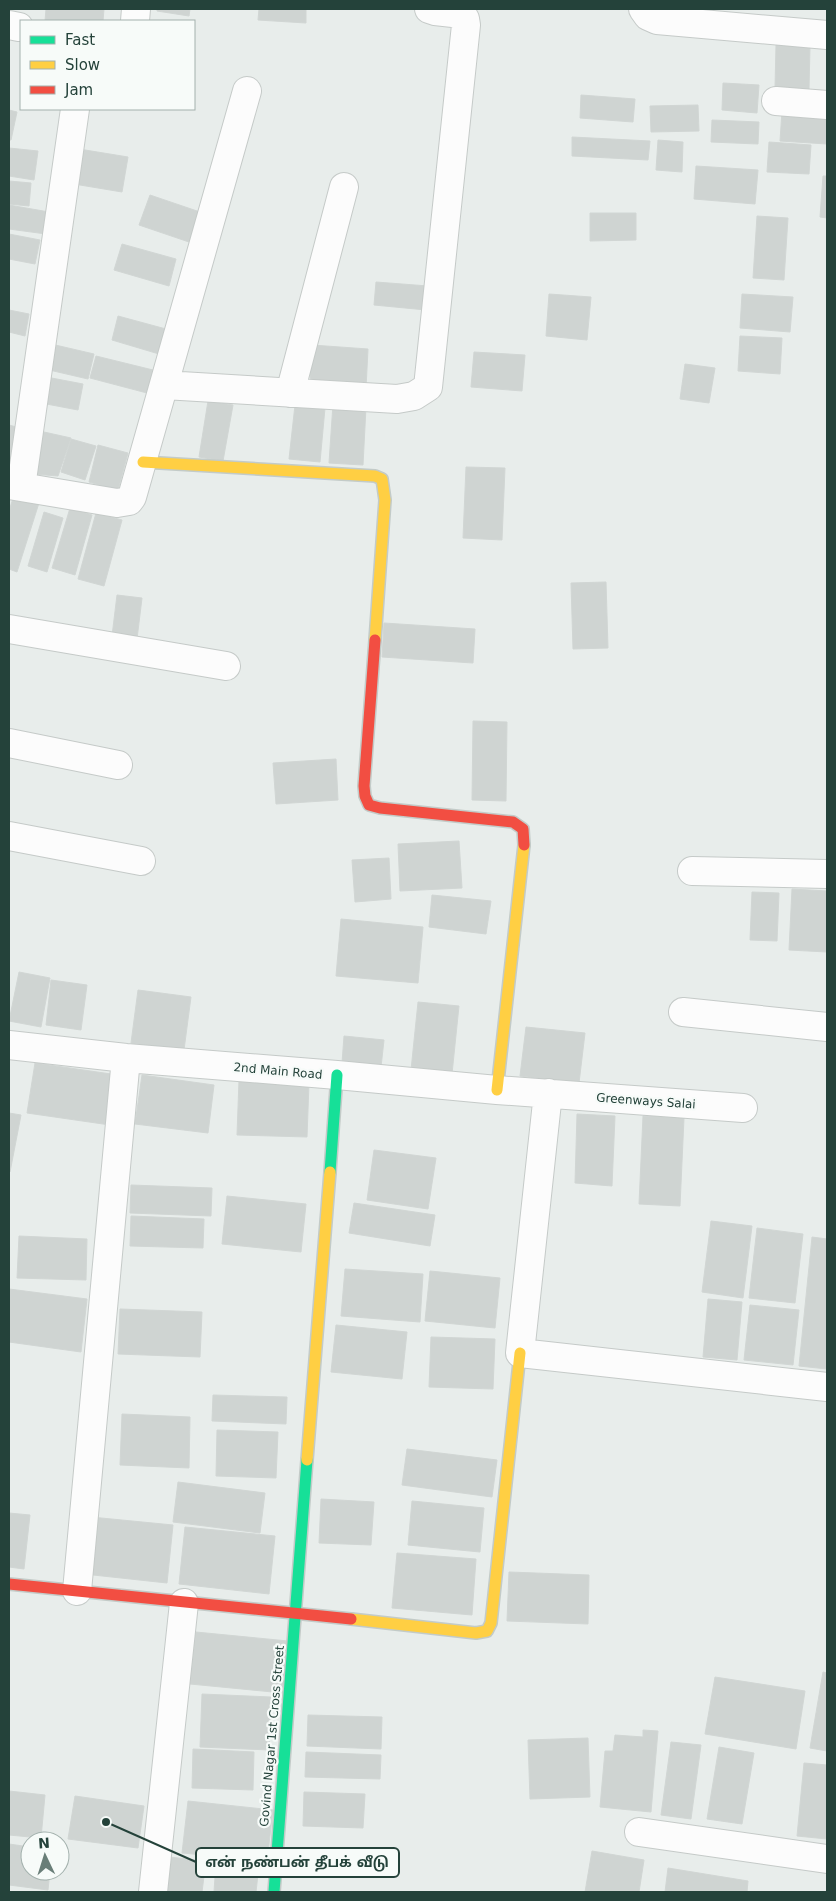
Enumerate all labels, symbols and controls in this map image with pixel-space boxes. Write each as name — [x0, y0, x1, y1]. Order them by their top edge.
legend — [20, 20, 195, 110]
text: Fast — [65, 31, 95, 49]
text: Slow — [65, 56, 100, 74]
text: Jam — [64, 81, 93, 99]
street label: 2nd Main Road — [233, 1060, 323, 1082]
street label: Greenways Salai — [596, 1091, 696, 1111]
street label: Govind Nagar 1st Cross Street — [257, 1645, 287, 1827]
north arrow — [20, 1831, 70, 1881]
text: N — [38, 1835, 50, 1851]
callout: என் நண்பன் தீபக் வீடு — [196, 1848, 399, 1877]
text: என் நண்பன் தீபக் வீடு — [205, 1854, 389, 1872]

